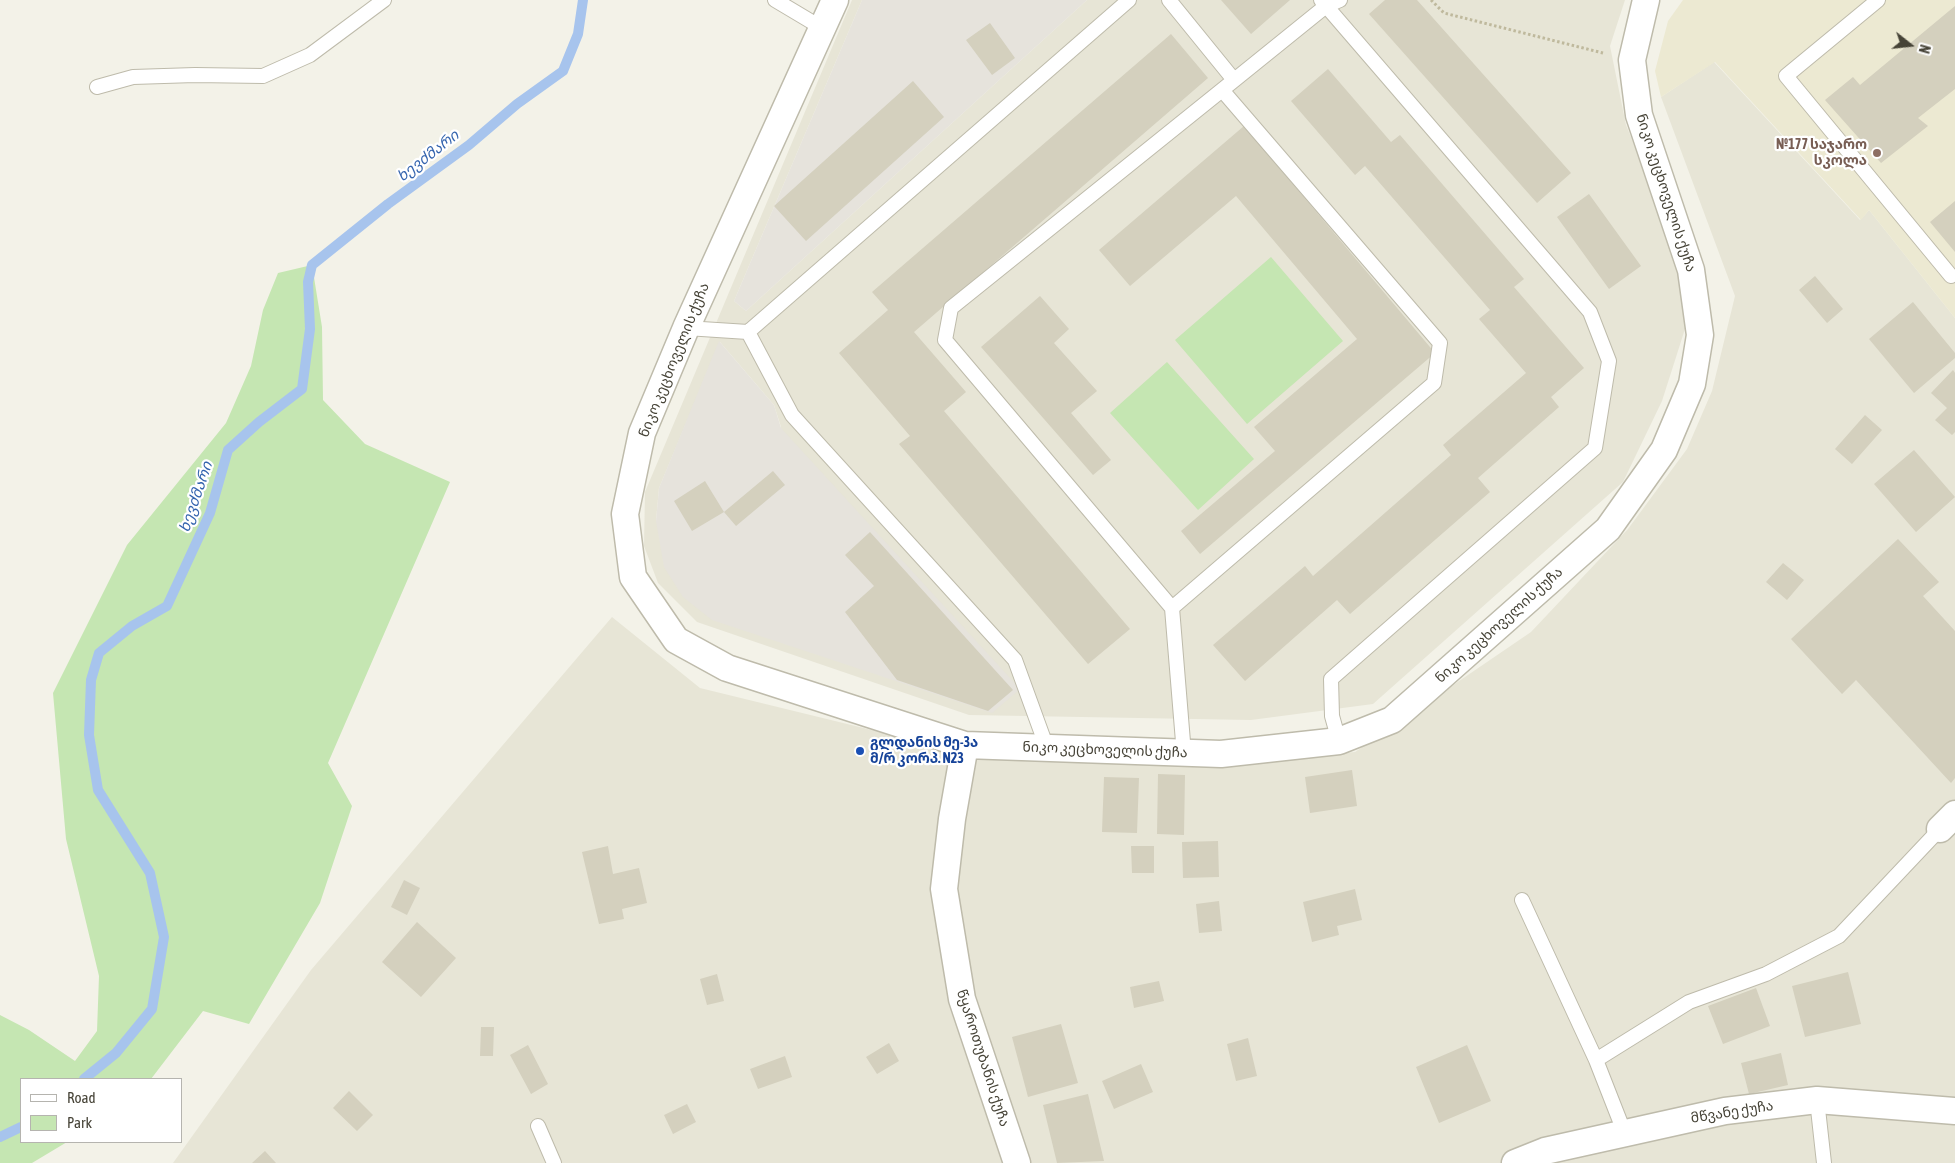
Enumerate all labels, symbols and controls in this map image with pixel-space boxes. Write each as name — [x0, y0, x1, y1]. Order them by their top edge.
north arrow — [1885, 20, 1935, 70]
text: N — [1916, 43, 1933, 55]
street label: ნიკო კეცხოველის ქუჩა — [1632, 112, 1700, 274]
water label: ხევძმარი — [394, 126, 462, 186]
place label: №177 საჯარო სკოლა — [1776, 137, 1867, 170]
marker: №177 საჯარო სკოლა — [1871, 147, 1883, 159]
street label: ნიკო კეცხოველის ქუჩა — [635, 280, 713, 440]
water label: ხევძმარი — [176, 459, 216, 535]
street label: ნიკო კეცხოველის ქუჩა — [1432, 563, 1566, 687]
place label: გლდანის მე-3ა მ/რ კორპ. N23 — [870, 735, 978, 768]
street label: ნიკო კეცხოველის ქუჩა — [1022, 739, 1188, 761]
marker: გლდანის მე-3ა მ/რ კორპ. N23 — [854, 745, 866, 757]
street label: წყაროთუბანის ქუჩა — [953, 987, 1013, 1129]
legend — [20, 1078, 182, 1143]
text: Road — [67, 1089, 96, 1106]
street label: მწვანე ქუჩა — [1690, 1097, 1774, 1127]
text: Park — [67, 1114, 92, 1131]

